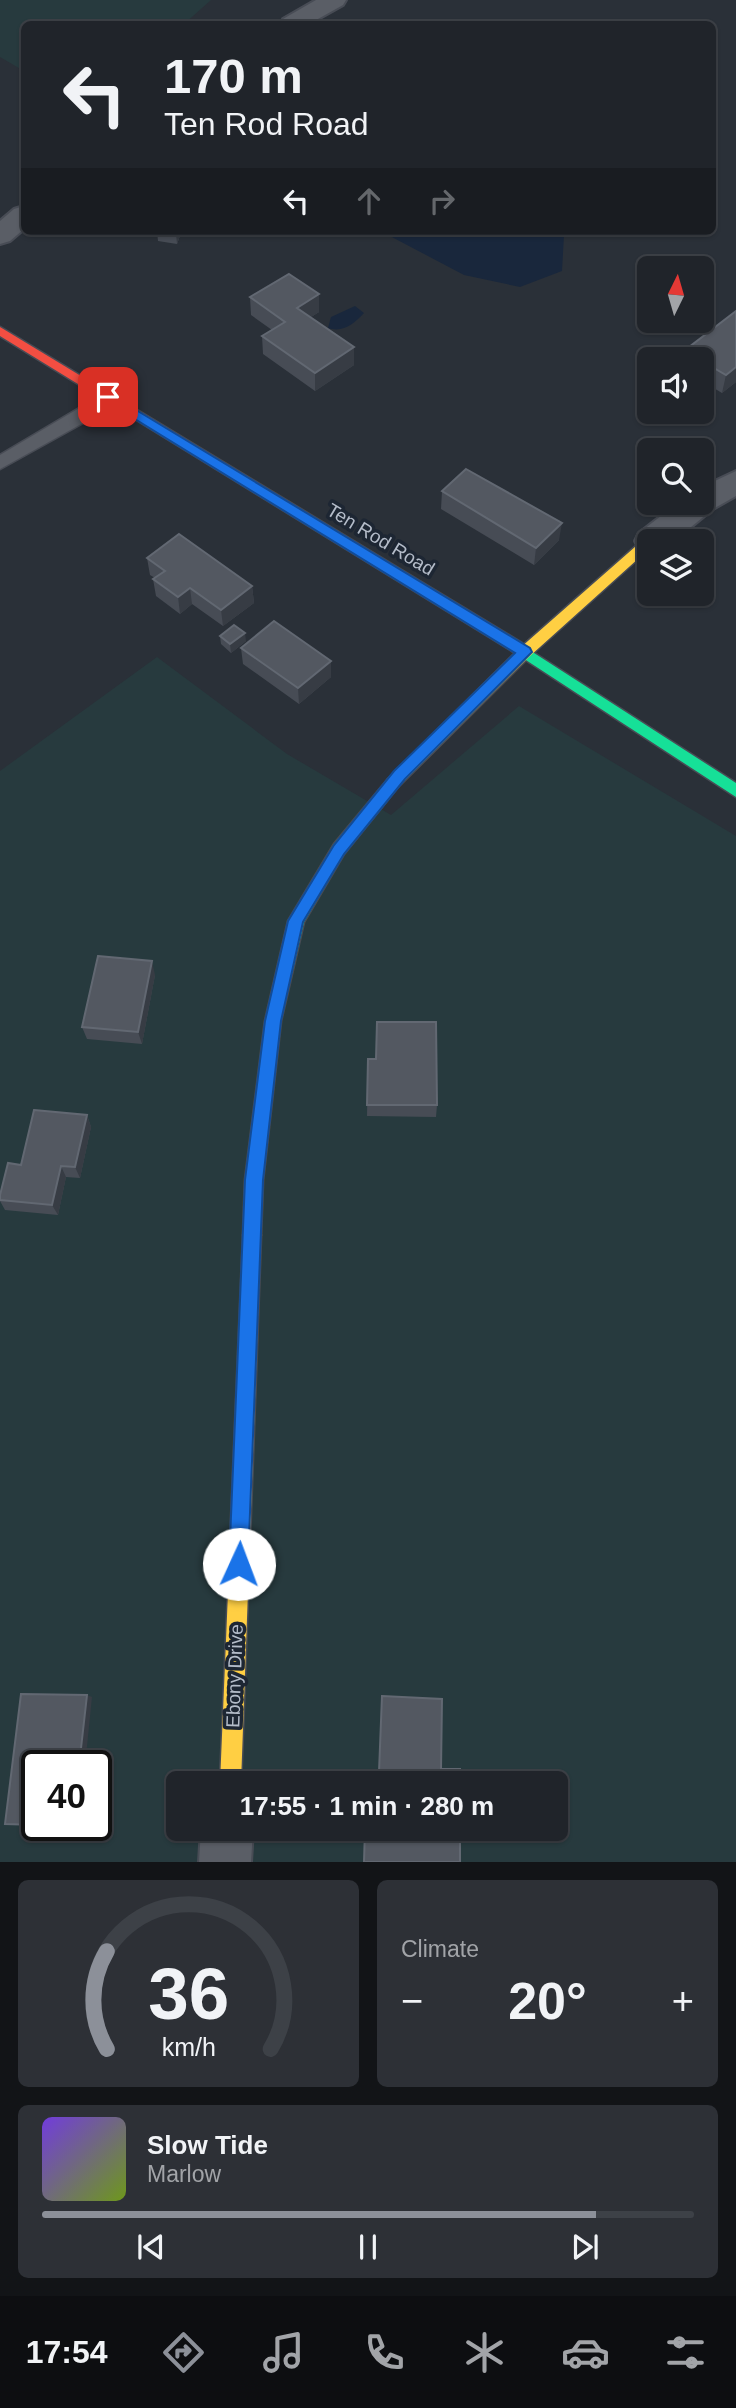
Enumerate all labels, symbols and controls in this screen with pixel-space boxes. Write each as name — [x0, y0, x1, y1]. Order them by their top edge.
icon: left — [49, 49, 140, 140]
text: 170 m — [164, 49, 303, 103]
text: Ten Rod Road — [164, 106, 369, 142]
icon: left — [277, 182, 315, 220]
icon: ahead — [350, 182, 388, 220]
icon: right — [423, 182, 461, 220]
north arrow — [637, 256, 714, 332]
map controls — [637, 256, 714, 606]
button: sound — [637, 347, 714, 424]
pin — [78, 367, 138, 427]
icon: arrive — [89, 378, 127, 416]
button: search — [637, 438, 714, 515]
street label: Ten Rod Road — [323, 499, 438, 580]
button: layers — [637, 529, 714, 606]
position arrow — [202, 1527, 276, 1601]
street label: Ebony Drive — [222, 1624, 247, 1728]
speed limit sign: 40 — [21, 1750, 112, 1841]
text: 17:55 · 1 min · 280 m — [240, 1791, 494, 1821]
text: Climate — [401, 1936, 479, 1962]
text: 36 — [148, 1954, 229, 2035]
text: 20° — [508, 1972, 587, 2030]
text: − — [401, 1980, 423, 2022]
text: + — [672, 1980, 694, 2022]
text: km/h — [161, 2033, 216, 2061]
text: Slow Tide — [147, 2130, 268, 2160]
text: Marlow — [147, 2161, 221, 2187]
icon: previous — [132, 2228, 170, 2266]
icon: pause — [349, 2228, 387, 2266]
icon: next — [566, 2228, 604, 2266]
icon: directions — [159, 2328, 208, 2377]
icon: music — [259, 2328, 308, 2377]
icon: phone — [360, 2328, 409, 2377]
icon: climate — [460, 2328, 509, 2377]
icon: car — [561, 2328, 610, 2377]
icon: filters — [661, 2328, 710, 2377]
text: 17:54 — [26, 2334, 108, 2370]

